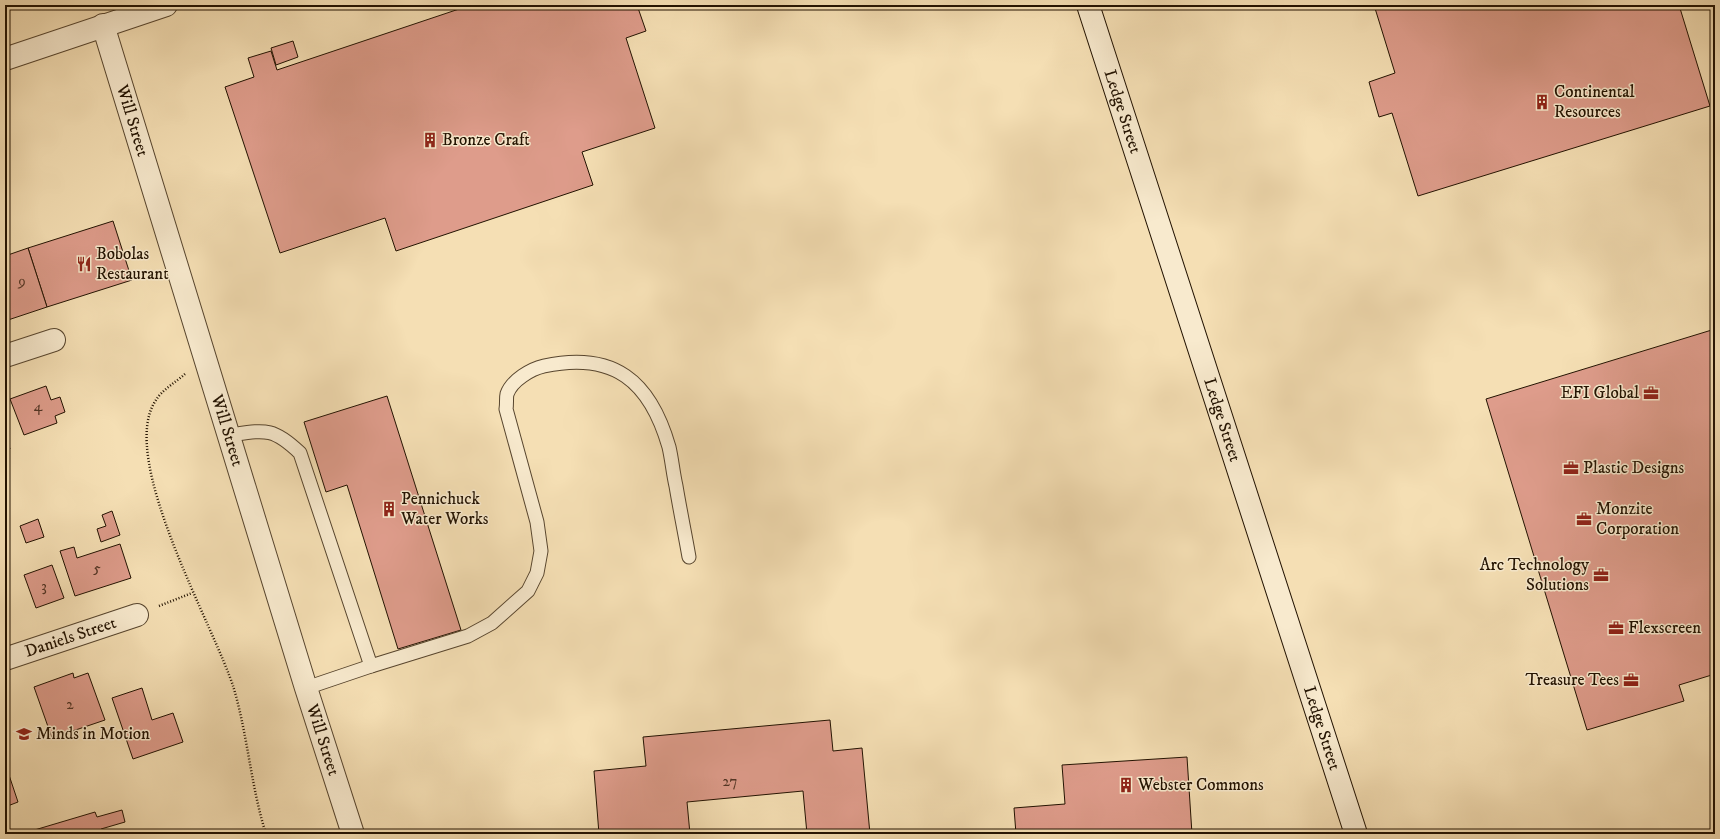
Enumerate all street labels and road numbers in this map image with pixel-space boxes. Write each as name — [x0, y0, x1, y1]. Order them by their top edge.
street label: Ledge Street — [1099, 67, 1146, 157]
street label: Will Street — [111, 81, 154, 160]
street label: Ledge Street — [1198, 375, 1246, 465]
street label: Will Street — [205, 391, 249, 470]
street label: Daniels Street — [22, 612, 119, 663]
street label: Ledge Street — [1298, 683, 1346, 773]
street label: Will Street — [301, 700, 345, 779]

